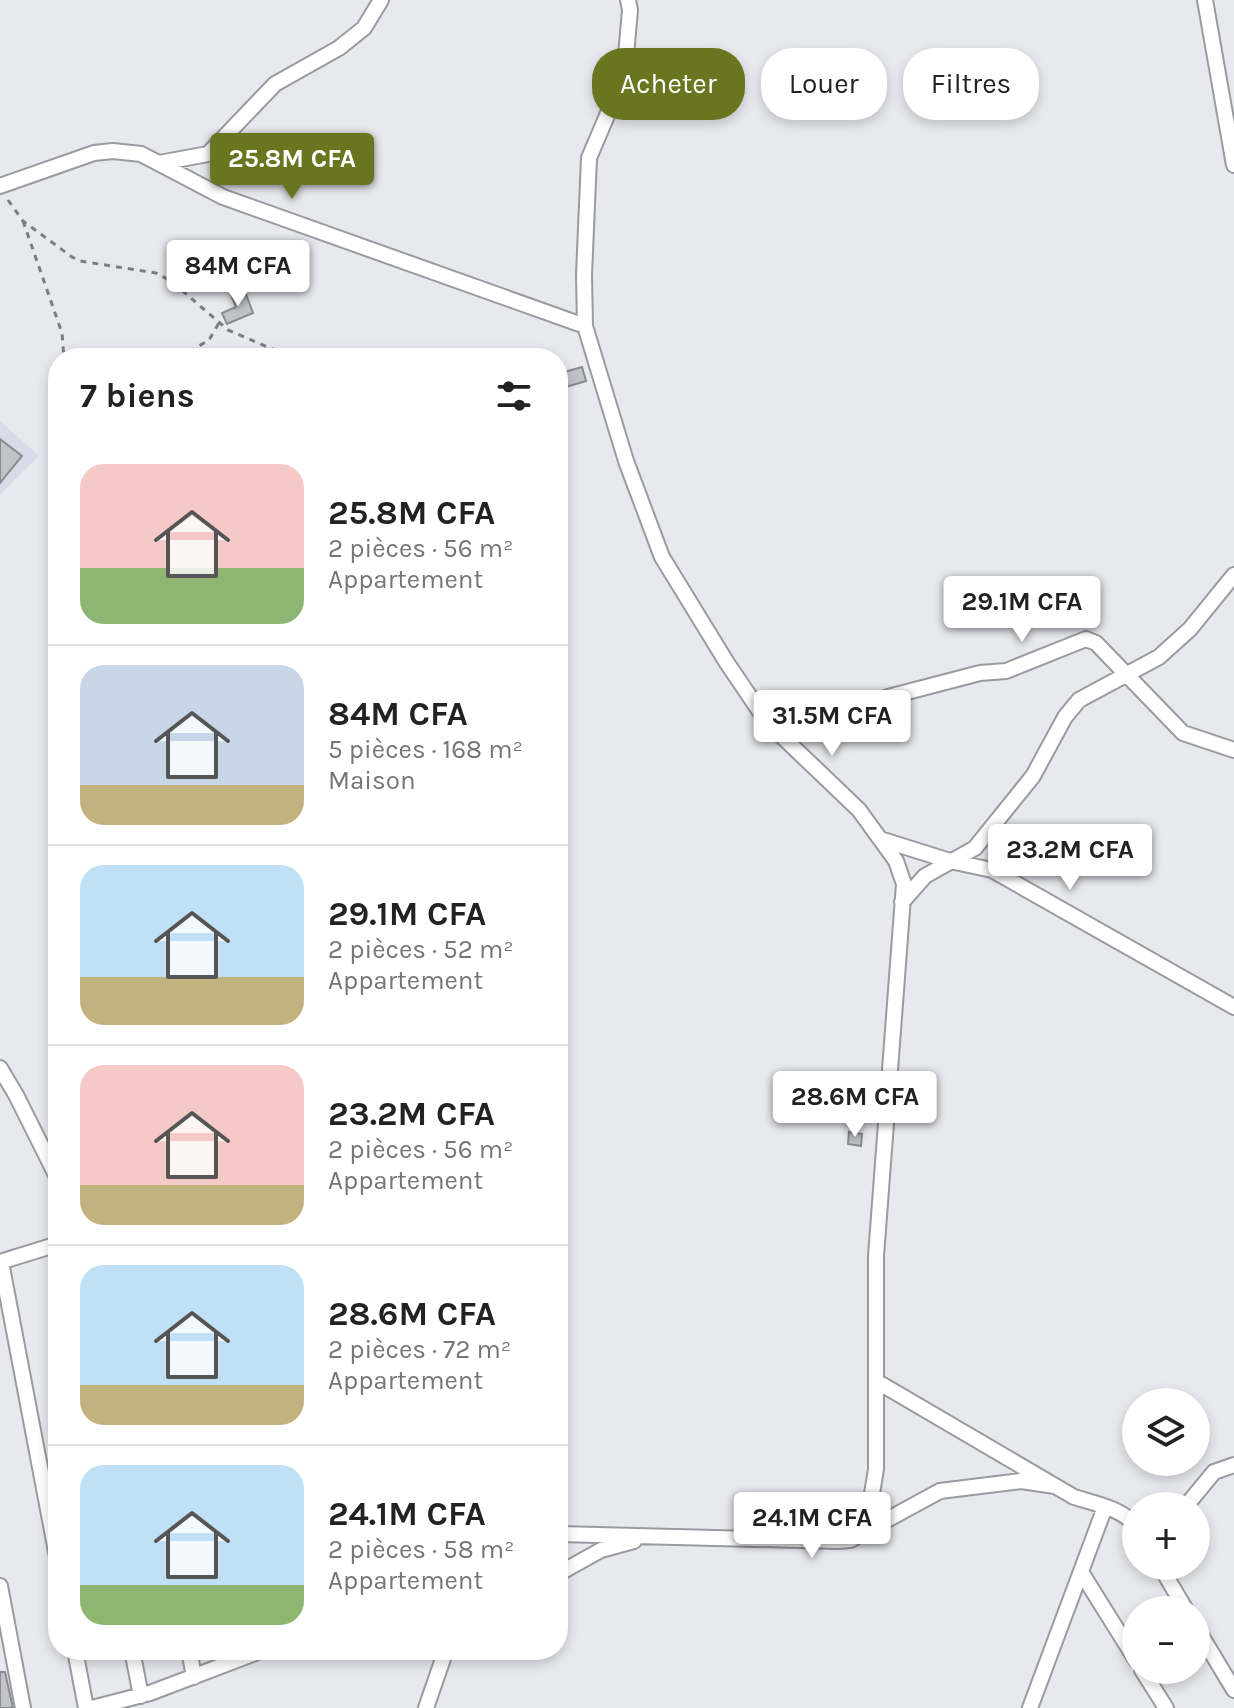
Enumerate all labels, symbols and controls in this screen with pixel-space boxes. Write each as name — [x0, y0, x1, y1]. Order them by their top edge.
chip: Acheter — [592, 48, 745, 120]
chip: Louer — [761, 48, 887, 120]
chip: Filtres — [903, 48, 1039, 120]
pin: 25.8M CFA — [200, 133, 384, 201]
text: 25.8M CFA — [228, 143, 356, 174]
pin: 84M CFA — [164, 240, 312, 308]
text: 84M CFA — [185, 250, 291, 281]
icon: filters — [492, 374, 536, 418]
text: 7 biens — [80, 376, 195, 416]
text: 25.8M CFA — [328, 493, 495, 533]
icon: home — [144, 496, 240, 592]
text: 2 pièces · 56 m² — [328, 533, 513, 564]
text: Appartement — [328, 564, 483, 595]
pin: 29.1M CFA — [930, 576, 1114, 644]
text: 29.1M CFA — [961, 586, 1083, 617]
pin: 31.5M CFA — [740, 690, 924, 758]
text: 84M CFA — [328, 694, 468, 734]
icon: home — [144, 697, 240, 793]
text: 31.5M CFA — [772, 700, 892, 731]
text: 5 pièces · 168 m² — [328, 734, 523, 765]
text: Maison — [328, 765, 416, 796]
pin: 23.2M CFA — [978, 824, 1162, 892]
text: 23.2M CFA — [1006, 834, 1134, 865]
text: 29.1M CFA — [328, 894, 486, 934]
icon: home — [144, 897, 240, 993]
text: 2 pièces · 52 m² — [328, 934, 514, 965]
text: Appartement — [328, 965, 483, 996]
pin: 28.6M CFA — [763, 1071, 947, 1139]
text: 28.6M CFA — [791, 1081, 919, 1112]
text: 23.2M CFA — [328, 1094, 495, 1134]
icon: home — [144, 1097, 240, 1193]
text: 2 pièces · 56 m² — [328, 1134, 513, 1165]
text: Appartement — [328, 1165, 483, 1196]
text: 28.6M CFA — [328, 1294, 496, 1334]
icon: home — [144, 1297, 240, 1393]
text: 2 pièces · 72 m² — [328, 1334, 511, 1365]
text: Appartement — [328, 1365, 483, 1396]
map controls — [1122, 1388, 1210, 1684]
button: layers — [1122, 1388, 1210, 1476]
pin: 24.1M CFA — [720, 1492, 904, 1560]
button: + — [1122, 1492, 1210, 1580]
text: 24.1M CFA — [328, 1494, 486, 1534]
icon: home — [144, 1497, 240, 1593]
text: 24.1M CFA — [752, 1502, 872, 1533]
text: 2 pièces · 58 m² — [328, 1534, 515, 1565]
text: Appartement — [328, 1565, 483, 1596]
button: − — [1122, 1596, 1210, 1684]

